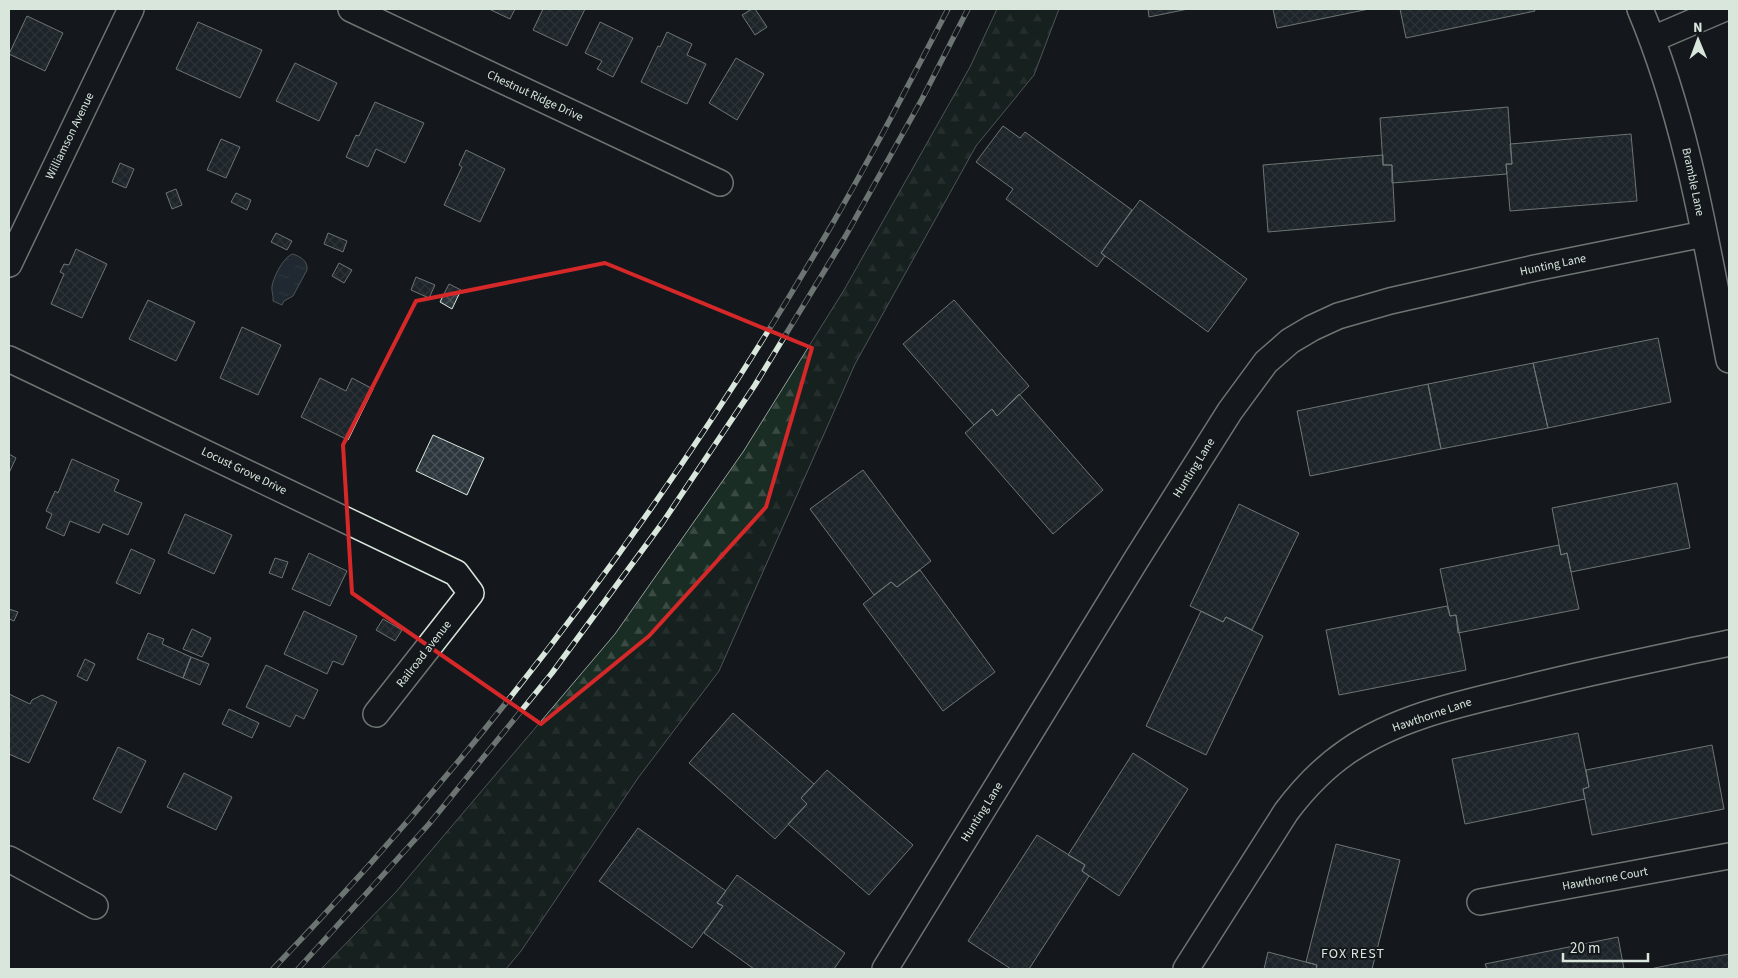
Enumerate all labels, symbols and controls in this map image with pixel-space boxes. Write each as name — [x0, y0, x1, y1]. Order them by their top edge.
north arrow — [1673, 15, 1723, 65]
text: N — [1693, 18, 1703, 38]
street label: Chestnut Ridge Drive — [484, 66, 586, 126]
street label: Williamson Avenue — [42, 90, 98, 182]
street label: Bramble Lane — [1677, 146, 1709, 218]
street label: Hunting Lane — [1518, 250, 1588, 280]
street label: Hunting Lane — [1169, 435, 1219, 501]
street label: Locust Grove Drive — [198, 443, 290, 499]
street label: Railroad avenue — [392, 617, 456, 691]
street label: Hawthorne Lane — [1390, 693, 1474, 737]
street label: Hunting Lane — [957, 779, 1007, 845]
street label: Hawthorne Court — [1561, 863, 1649, 895]
scale bar — [1563, 930, 1648, 962]
text: 20 m — [1570, 938, 1600, 959]
district label: FOX REST — [1321, 944, 1385, 964]

